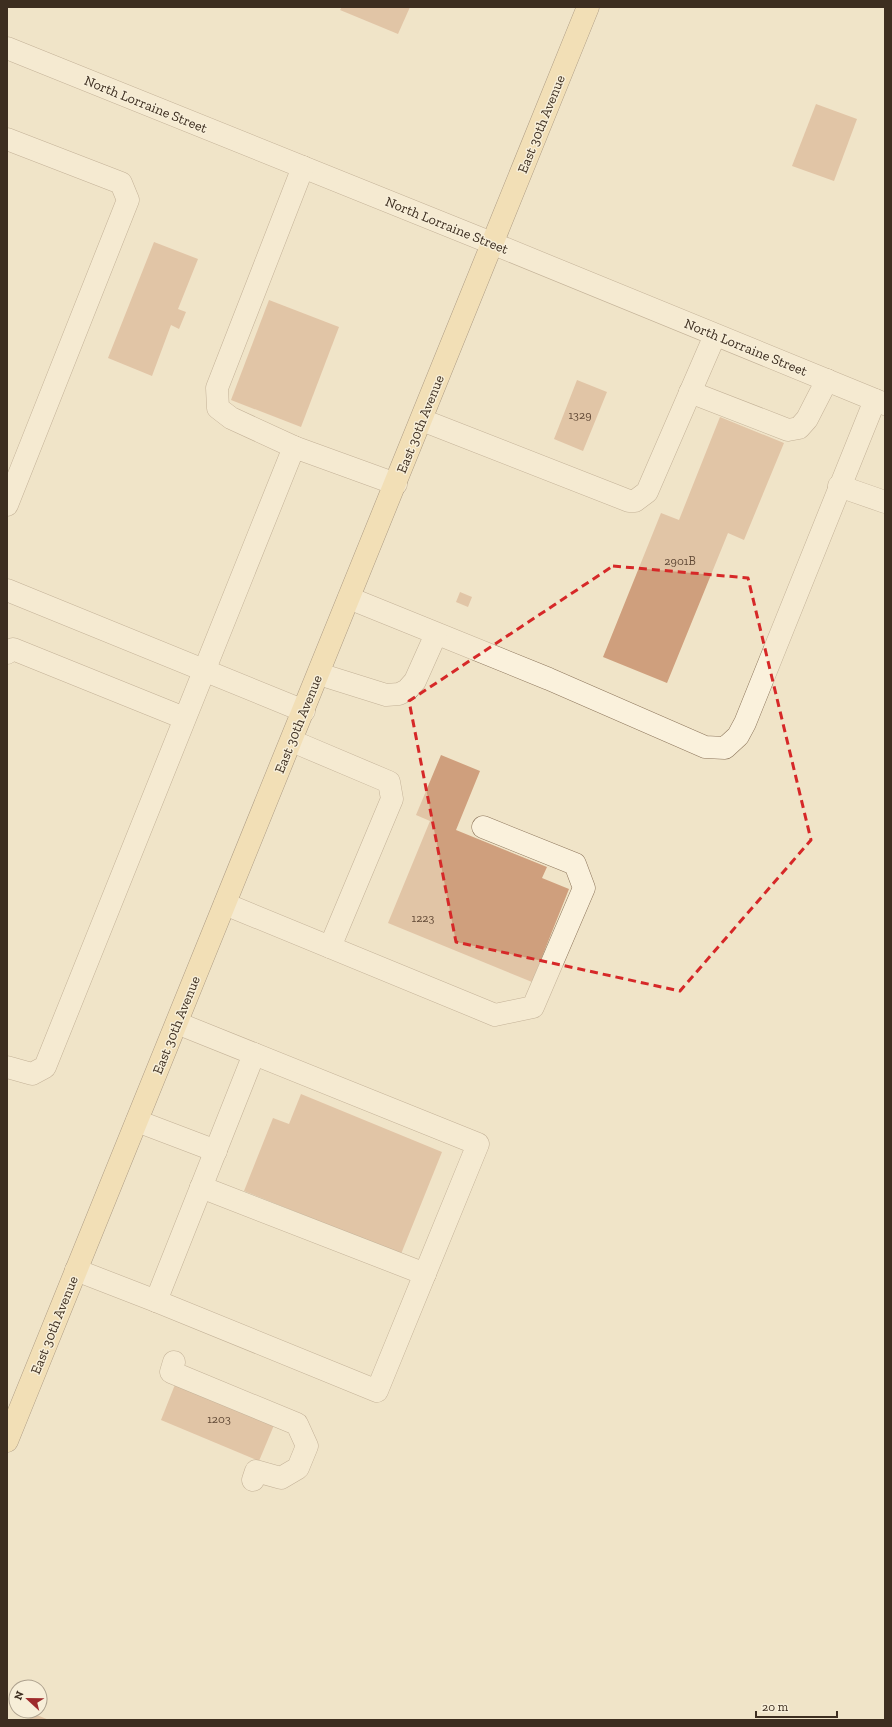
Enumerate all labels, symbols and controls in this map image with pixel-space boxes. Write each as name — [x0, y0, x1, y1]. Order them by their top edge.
street label: North Lorraine Street — [82, 72, 211, 137]
street label: East 30th Avenue — [514, 72, 569, 176]
street label: North Lorraine Street — [383, 193, 512, 258]
street label: North Lorraine Street — [682, 315, 811, 380]
street label: East 30th Avenue — [393, 372, 448, 476]
house number: 1329 — [568, 408, 592, 422]
house number: 2901B — [664, 554, 696, 568]
street label: East 30th Avenue — [271, 672, 326, 776]
house number: 1223 — [412, 911, 435, 925]
street label: East 30th Avenue — [149, 973, 204, 1077]
street label: East 30th Avenue — [27, 1273, 82, 1377]
house number: 1203 — [207, 1412, 231, 1426]
north arrow — [8, 1679, 48, 1719]
text: N — [12, 1689, 27, 1702]
scale bar — [756, 1693, 837, 1719]
text: 20 m — [762, 1700, 789, 1714]

